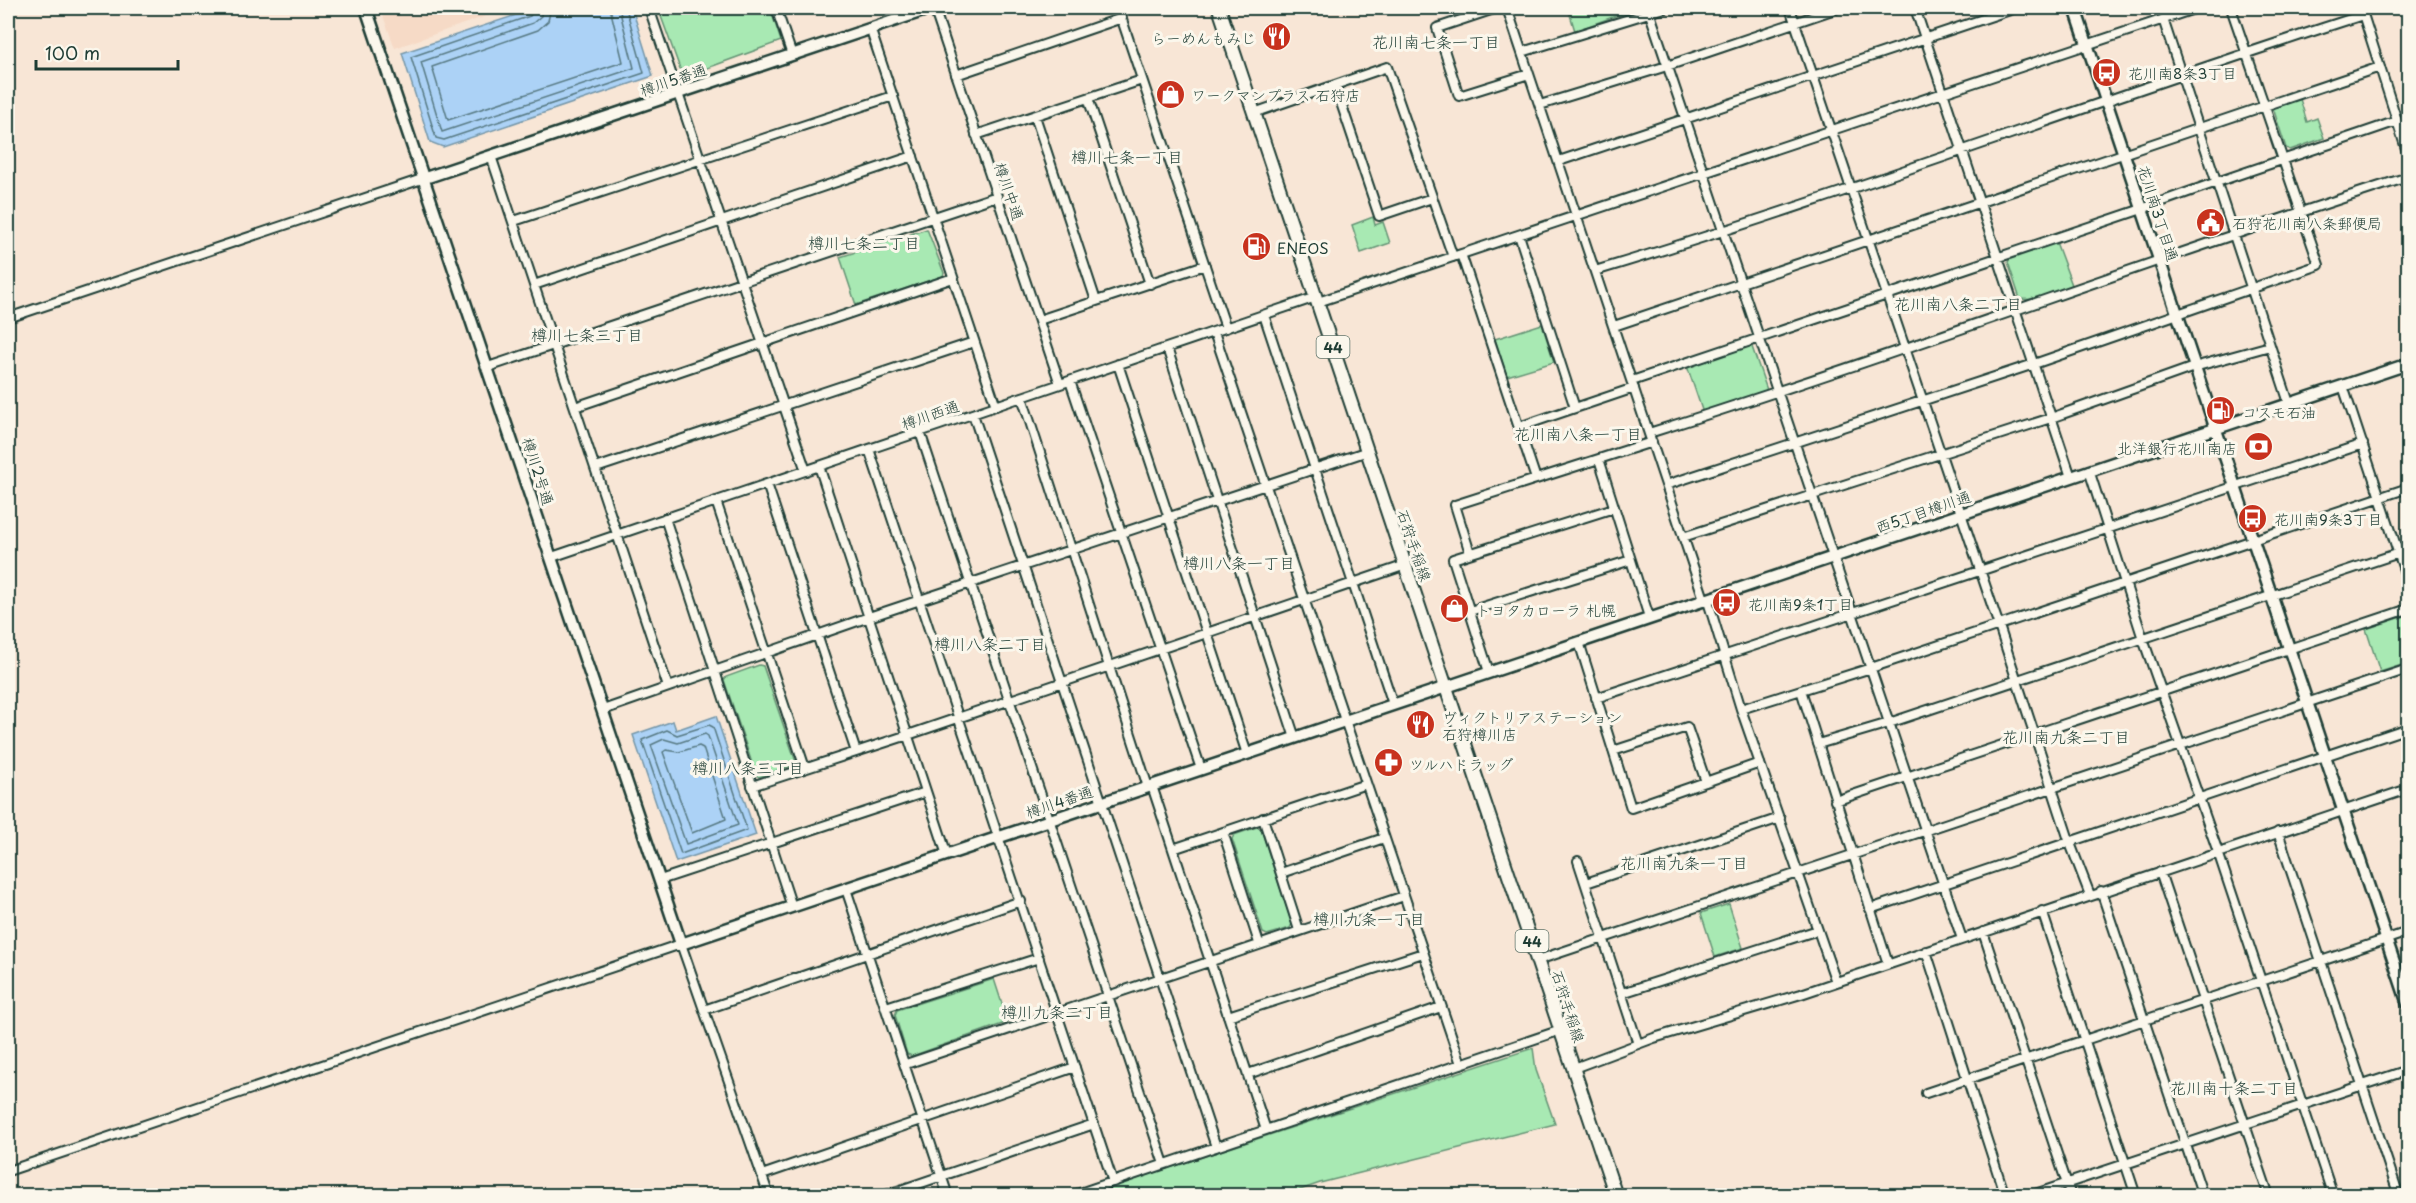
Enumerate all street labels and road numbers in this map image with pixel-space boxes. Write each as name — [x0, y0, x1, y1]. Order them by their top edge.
street label: 樽川5番通 — [636, 57, 710, 101]
street label: 樽川中通 — [989, 159, 1031, 223]
street label: 花川南3丁目通 — [2133, 162, 2185, 264]
road number: 44 — [1316, 336, 1350, 358]
street label: 樽川西通 — [898, 393, 962, 435]
street label: 樽川2号通 — [517, 434, 561, 508]
street label: 西5丁目樽川通 — [1872, 484, 1974, 538]
street label: 石狩手稲線 — [1392, 506, 1438, 584]
street label: 樽川4番通 — [1022, 779, 1096, 823]
road number: 44 — [1516, 930, 1549, 952]
street label: 石狩手稲線 — [1546, 967, 1592, 1045]

